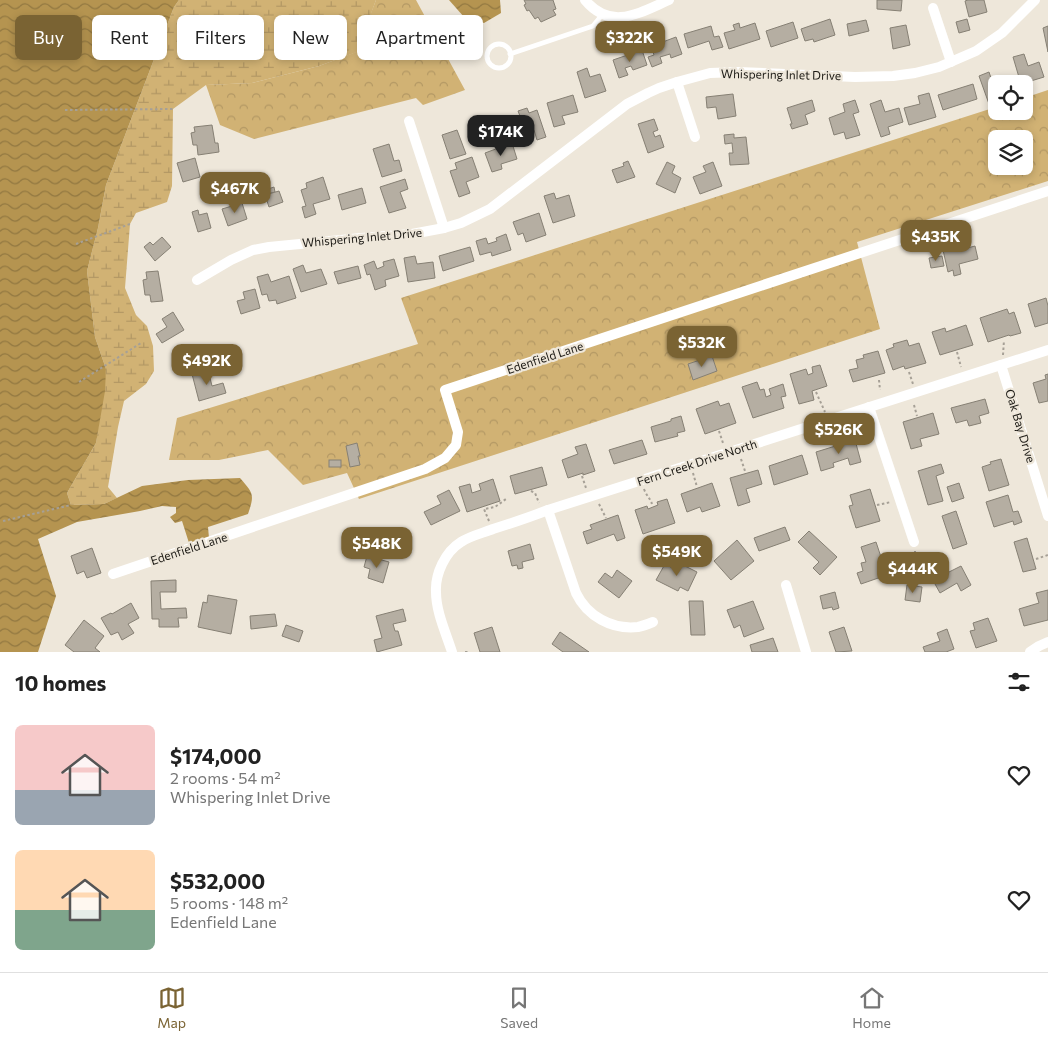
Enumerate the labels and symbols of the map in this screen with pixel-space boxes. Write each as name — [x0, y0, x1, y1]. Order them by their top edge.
pin: $322K — [595, 20, 665, 63]
street label: Whispering Inlet Drive — [721, 66, 841, 82]
pin: $174K — [466, 114, 536, 157]
pin: $467K — [200, 172, 270, 214]
pin: $435K — [901, 220, 971, 262]
street label: Whispering Inlet Drive — [301, 225, 422, 249]
pin: $532K — [667, 326, 737, 368]
street label: Edenfield Lane — [504, 338, 585, 376]
pin: $492K — [172, 344, 242, 386]
street label: Oak Bay Drive — [1003, 387, 1039, 464]
pin: $526K — [804, 412, 874, 455]
street label: Fern Creek Drive North — [635, 436, 758, 488]
pin: $548K — [342, 526, 412, 569]
street label: Edenfield Lane — [148, 529, 229, 567]
pin: $549K — [642, 534, 712, 577]
pin: $444K — [878, 552, 948, 594]

